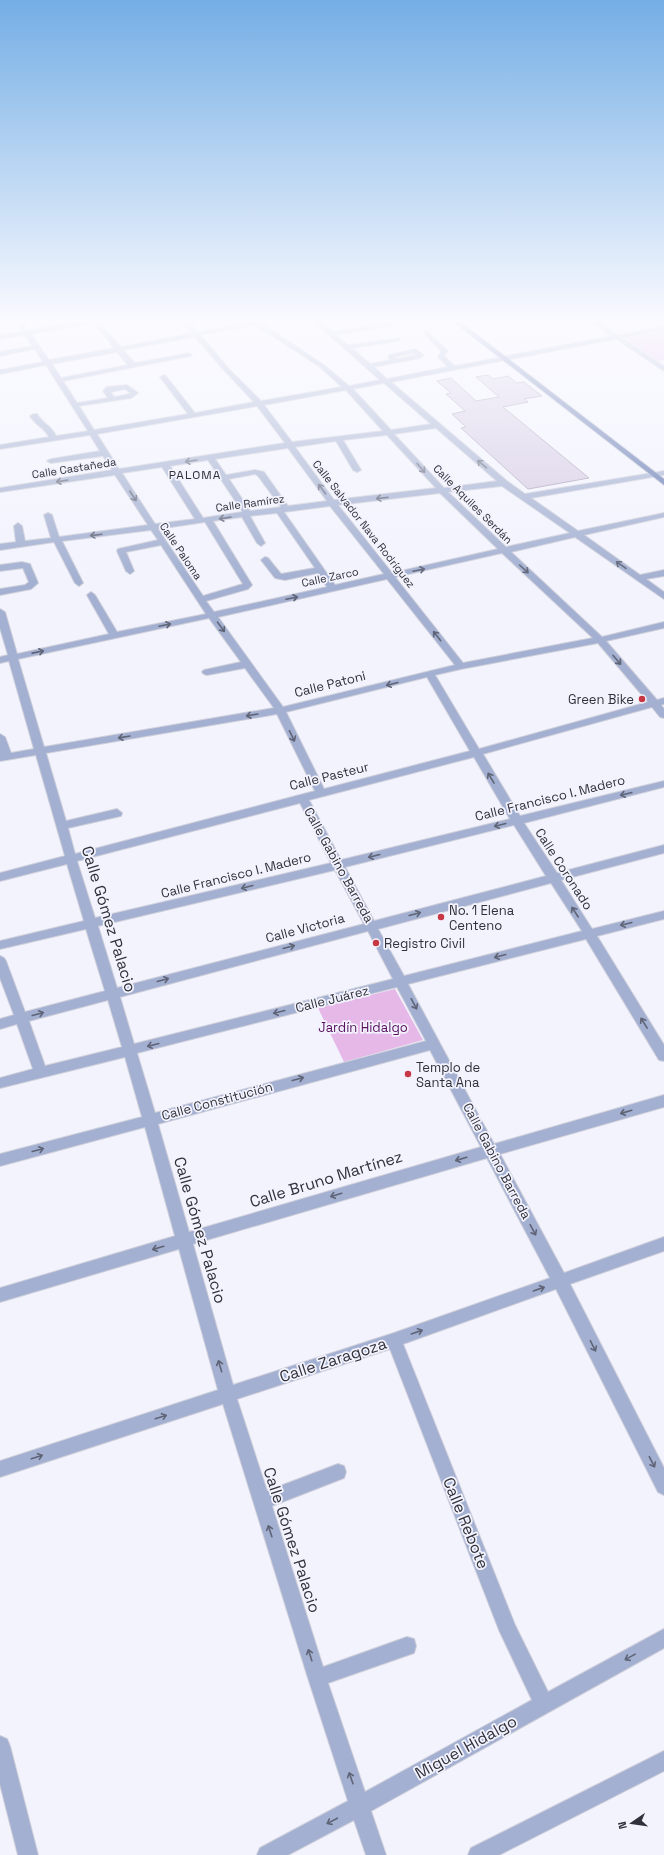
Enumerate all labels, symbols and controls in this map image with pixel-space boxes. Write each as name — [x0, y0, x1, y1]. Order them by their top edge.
street label: Calle Castañeda — [31, 454, 118, 482]
one-way arrow — [185, 457, 198, 465]
street label: Calle Salvador Nava Rodríguez — [310, 457, 418, 591]
one-way arrow — [476, 460, 487, 469]
street label: Calle Aquiles Serdán — [430, 461, 516, 547]
one-way arrow — [417, 463, 426, 473]
district label: PALOMA — [169, 467, 221, 483]
one-way arrow — [56, 477, 69, 485]
one-way arrow — [318, 484, 326, 495]
one-way arrow — [128, 491, 137, 502]
street label: Calle Ramírez — [215, 491, 286, 515]
one-way arrow — [376, 494, 389, 501]
one-way arrow — [219, 514, 232, 522]
street label: Calle Paloma — [157, 520, 206, 583]
one-way arrow — [90, 531, 103, 538]
one-way arrow — [615, 561, 626, 569]
street label: Calle Zarco — [300, 564, 360, 590]
one-way arrow — [519, 564, 529, 573]
one-way arrow — [413, 565, 426, 573]
one-way arrow — [286, 593, 299, 601]
one-way arrow — [159, 621, 172, 629]
one-way arrow — [217, 622, 225, 633]
one-way arrow — [432, 630, 441, 641]
one-way arrow — [31, 648, 44, 656]
one-way arrow — [612, 654, 621, 665]
street label: Calle Patoni — [293, 667, 367, 701]
one-way arrow — [386, 680, 399, 688]
place label: Green Bike — [568, 691, 634, 708]
marker: Green Bike — [637, 694, 647, 704]
one-way arrow — [246, 711, 259, 719]
one-way arrow — [289, 729, 297, 741]
one-way arrow — [118, 733, 131, 741]
street label: Calle Pasteur — [287, 758, 371, 794]
street label: Calle Francisco I. Madero — [473, 771, 627, 825]
one-way arrow — [487, 772, 495, 784]
one-way arrow — [620, 790, 633, 798]
street label: Calle Gabino Barreda — [300, 804, 378, 926]
one-way arrow — [494, 822, 507, 830]
street label: Calle Coronado — [531, 825, 597, 913]
street label: Calle Gómez Palacio — [77, 843, 141, 995]
street label: Calle Francisco I. Madero — [159, 848, 313, 902]
one-way arrow — [368, 853, 381, 861]
one-way arrow — [241, 883, 254, 891]
place label: No. 1 Elena Centeno — [449, 902, 515, 934]
one-way arrow — [571, 907, 579, 918]
street label: Calle Victoria — [264, 909, 347, 947]
one-way arrow — [408, 910, 421, 917]
marker: No. 1 Elena Centeno — [436, 912, 446, 922]
one-way arrow — [620, 920, 633, 928]
place label: Registro Civil — [384, 935, 465, 952]
marker: Registro Civil — [371, 938, 381, 948]
one-way arrow — [282, 943, 295, 950]
one-way arrow — [494, 953, 507, 960]
one-way arrow — [156, 976, 169, 983]
street label: Calle Juárez — [294, 982, 371, 1016]
one-way arrow — [410, 998, 418, 1010]
one-way arrow — [273, 1009, 286, 1017]
one-way arrow — [31, 1010, 44, 1017]
one-way arrow — [639, 1017, 647, 1029]
park label: Jardín Hidalgo — [318, 1019, 408, 1036]
one-way arrow — [147, 1041, 160, 1049]
place label: Templo de Santa Ana — [416, 1059, 480, 1091]
marker: Templo de Santa Ana — [403, 1069, 413, 1079]
one-way arrow — [292, 1075, 305, 1082]
street label: Calle Constitución — [160, 1078, 274, 1124]
street label: Calle Gabino Barreda — [459, 1100, 535, 1223]
one-way arrow — [620, 1109, 633, 1116]
one-way arrow — [31, 1146, 44, 1153]
street label: Calle Bruno Martínez — [247, 1146, 405, 1212]
street label: Calle Gómez Palacio — [169, 1154, 231, 1306]
one-way arrow — [455, 1156, 468, 1163]
one-way arrow — [330, 1192, 343, 1199]
one-way arrow — [530, 1224, 538, 1236]
one-way arrow — [152, 1245, 165, 1252]
one-way arrow — [533, 1284, 545, 1292]
one-way arrow — [410, 1327, 422, 1335]
street label: Calle Zaragoza — [277, 1333, 389, 1387]
one-way arrow — [590, 1340, 597, 1352]
one-way arrow — [216, 1360, 223, 1373]
one-way arrow — [154, 1413, 167, 1420]
one-way arrow — [30, 1453, 43, 1460]
one-way arrow — [649, 1456, 656, 1468]
street label: Calle Gómez Palacio — [259, 1465, 325, 1615]
street label: Calle Rebote — [438, 1474, 494, 1572]
one-way arrow — [266, 1525, 273, 1538]
one-way arrow — [305, 1649, 313, 1661]
one-way arrow — [624, 1653, 636, 1661]
street label: Miguel Hidalgo — [411, 1710, 521, 1784]
one-way arrow — [347, 1772, 354, 1785]
north arrow — [612, 1803, 652, 1843]
one-way arrow — [326, 1817, 338, 1825]
text: N — [615, 1820, 630, 1830]

